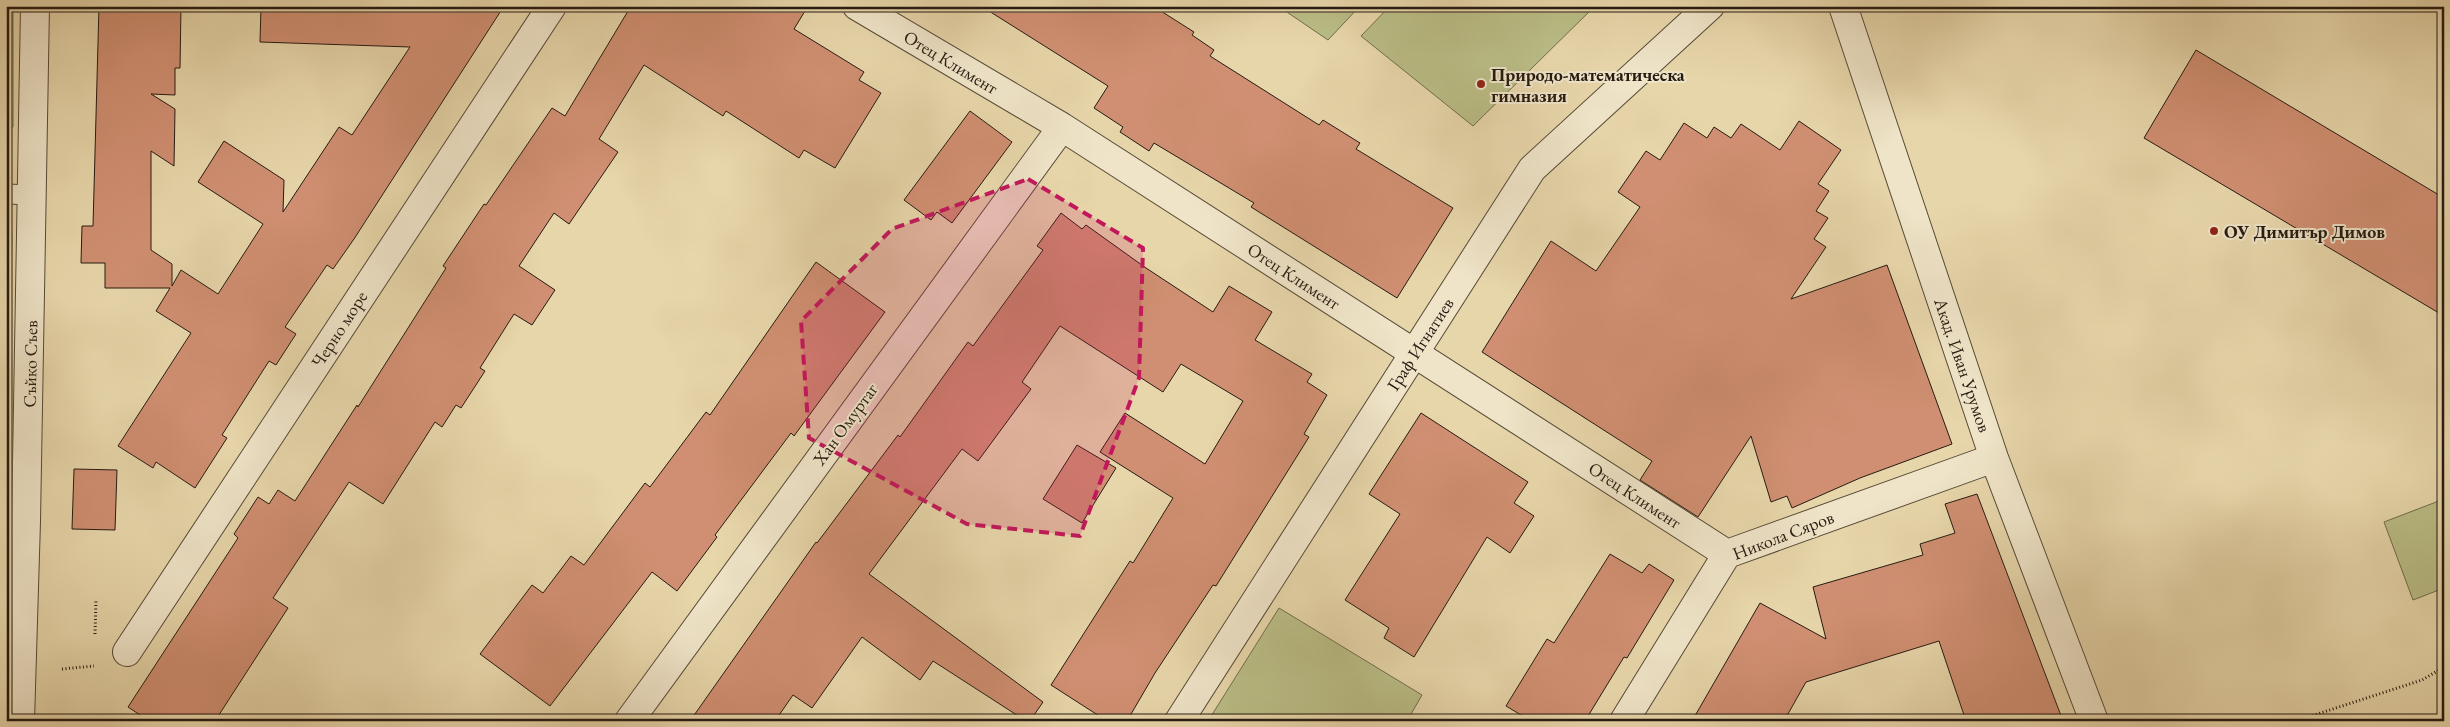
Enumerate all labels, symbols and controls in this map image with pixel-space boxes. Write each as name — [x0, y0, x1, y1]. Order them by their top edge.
street label: Отец Климент — [900, 25, 1003, 99]
place label: Природо-математическа гимназия — [1491, 63, 1685, 107]
marker: Природо-математическа гимназия — [1475, 78, 1487, 90]
place label: ОУ Димитър Димов — [2224, 220, 2385, 243]
marker: ОУ Димитър Димов — [2208, 225, 2220, 237]
street label: Отец Климент — [1243, 237, 1345, 315]
street label: Черно море — [306, 286, 372, 372]
street label: Граф Игнатиев — [1381, 293, 1459, 395]
street label: Акад. Иван Урумов — [1929, 294, 1997, 436]
street label: Съйко Съев — [18, 320, 42, 408]
street label: Хан Омуртаг — [807, 378, 883, 470]
street label: Отец Климент — [1584, 456, 1686, 534]
street label: Никола Сяров — [1729, 505, 1837, 565]

